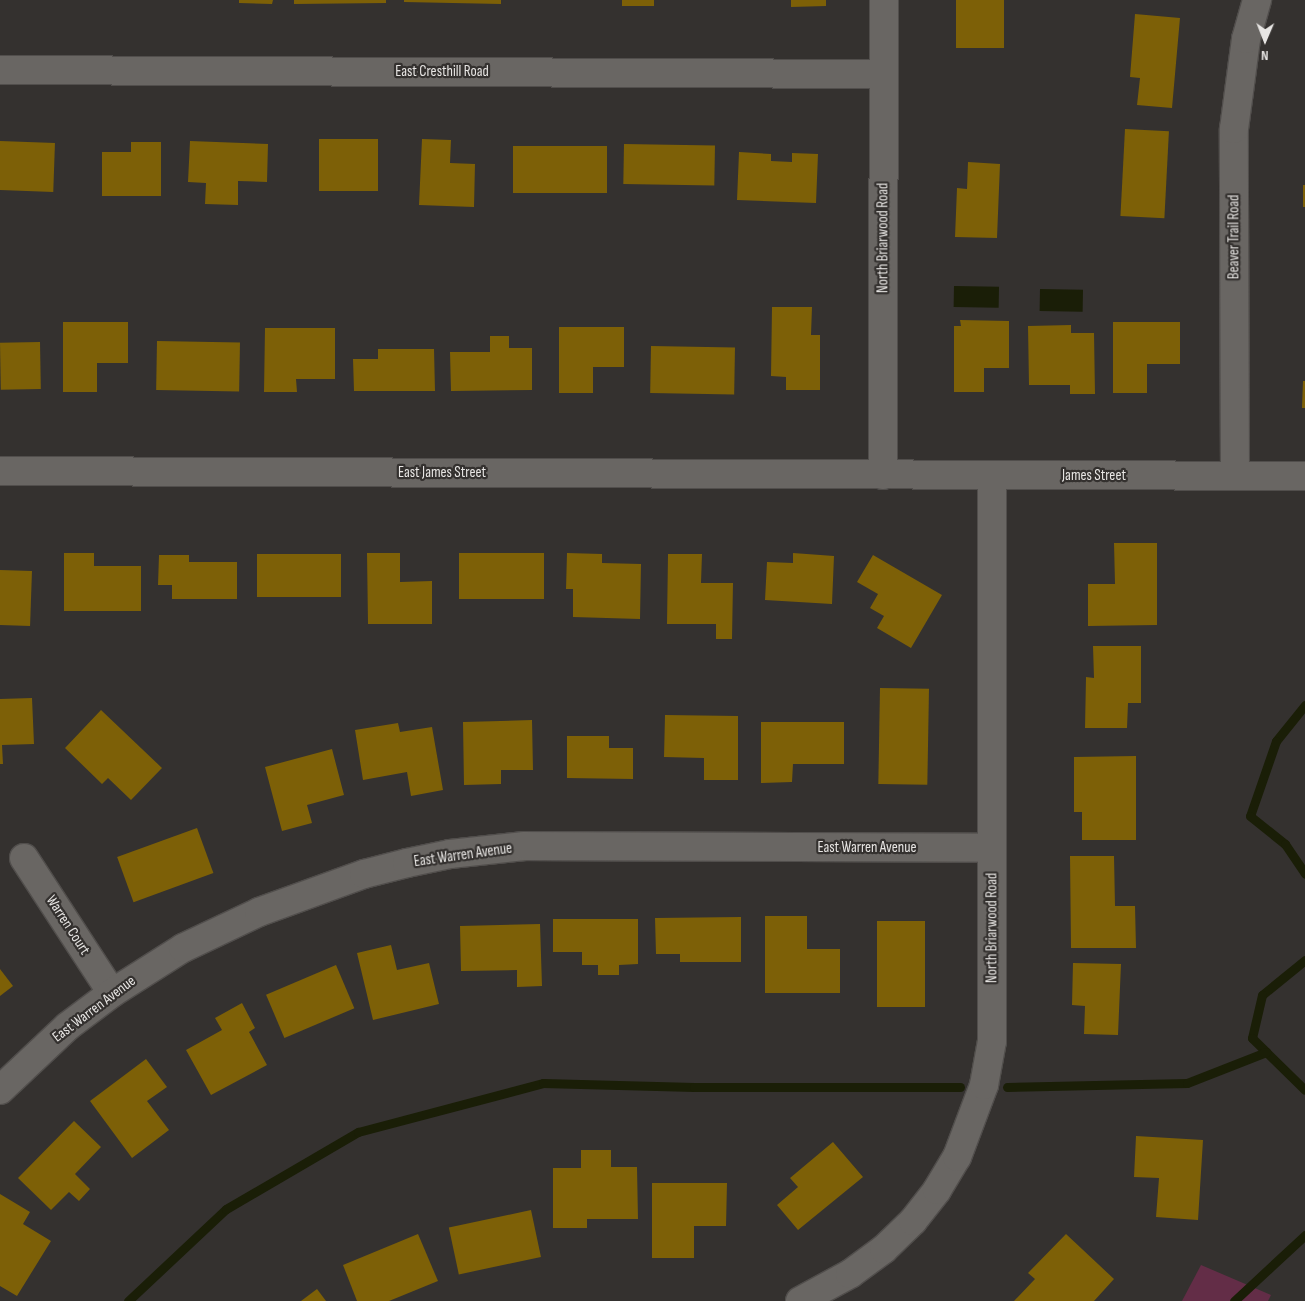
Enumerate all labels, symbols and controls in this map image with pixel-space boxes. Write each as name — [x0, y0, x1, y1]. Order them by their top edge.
north arrow — [1240, 15, 1290, 65]
text: N — [1261, 47, 1269, 64]
street label: East Cresthill Road — [395, 63, 489, 81]
street label: North Briarwood Road — [874, 183, 892, 293]
street label: Beaver Trail Road — [1225, 195, 1243, 279]
street label: East James Street — [398, 464, 486, 482]
street label: James Street — [1062, 467, 1126, 485]
street label: East Warren Avenue — [413, 839, 513, 871]
street label: East Warren Avenue — [817, 839, 917, 857]
street label: North Briarwood Road — [983, 873, 1001, 983]
street label: Warren Court — [42, 892, 94, 958]
street label: East Warren Avenue — [49, 972, 139, 1046]

